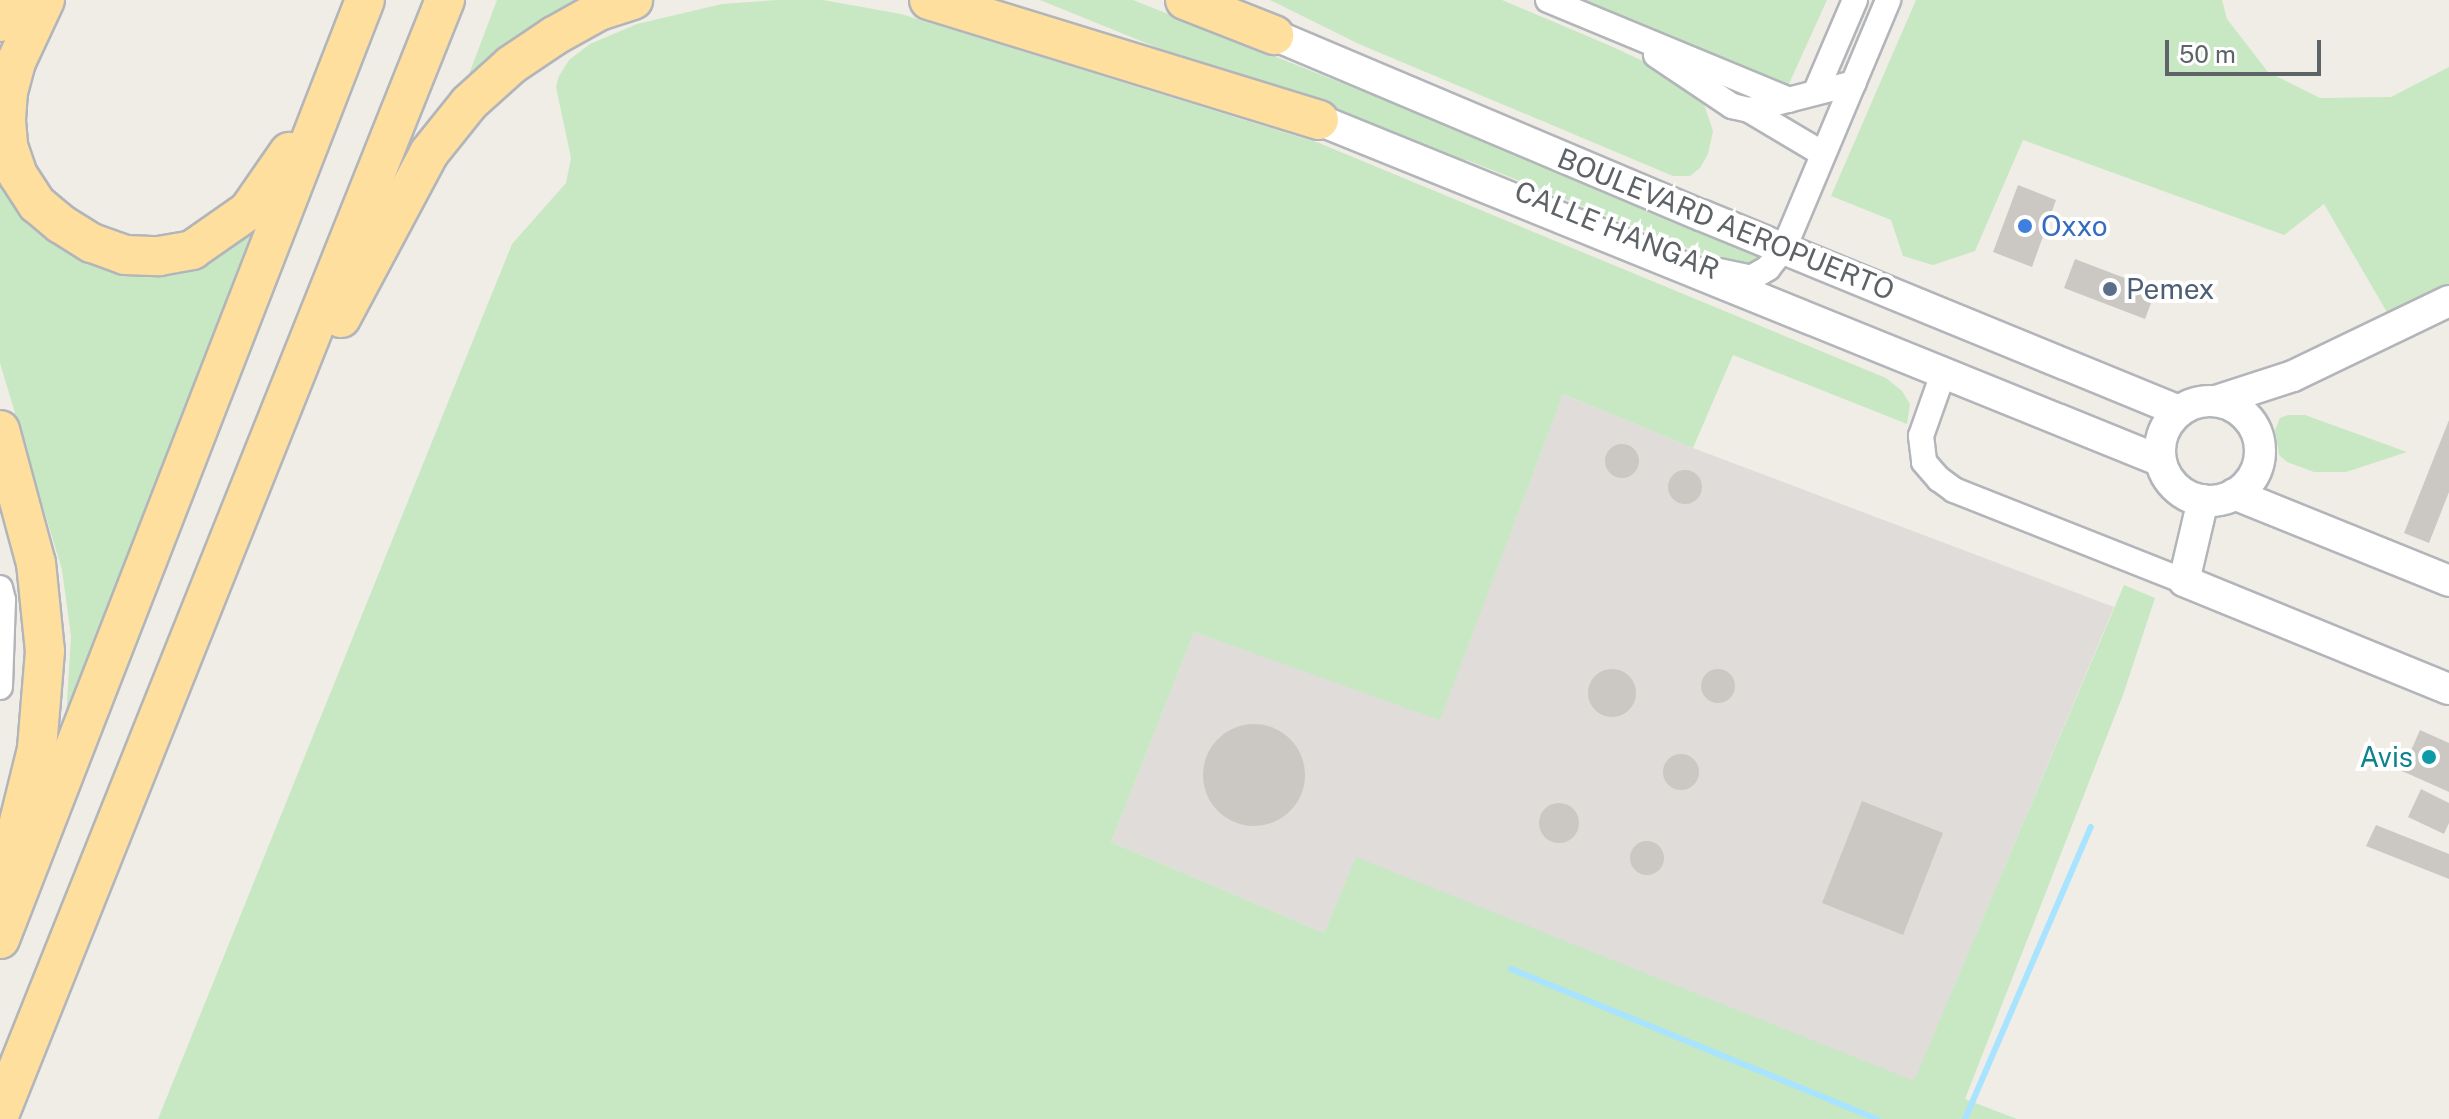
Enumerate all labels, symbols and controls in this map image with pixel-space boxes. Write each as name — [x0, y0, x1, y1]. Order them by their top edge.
scale bar — [2169, 24, 2325, 74]
text: 50 m — [2179, 40, 2236, 68]
street label: BOULEVARD AEROPUERTO — [1553, 141, 1899, 307]
street label: CALLE HANGAR — [1510, 174, 1724, 286]
place label: Oxxo — [2041, 209, 2108, 243]
marker: Oxxo — [2016, 217, 2034, 235]
place label: Pemex — [2126, 272, 2214, 306]
marker: Pemex — [2101, 280, 2119, 298]
place label: Avis — [2360, 740, 2413, 774]
marker: Avis — [2420, 748, 2438, 766]

